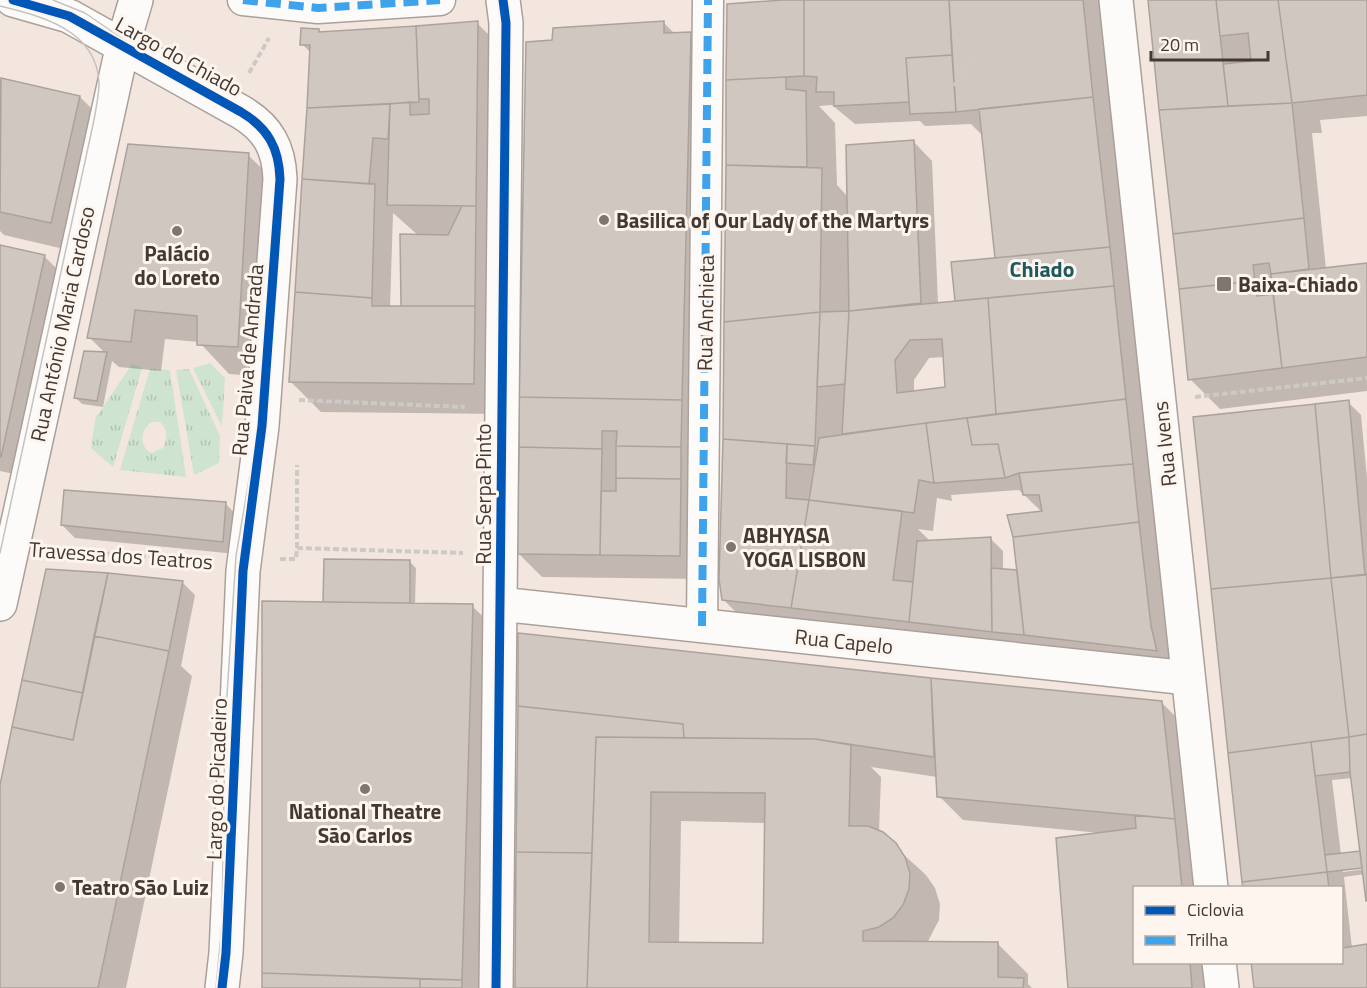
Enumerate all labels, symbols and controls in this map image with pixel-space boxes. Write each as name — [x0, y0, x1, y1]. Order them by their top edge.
street label: Largo do Chiado — [110, 8, 248, 104]
scale bar — [1151, 24, 1268, 62]
text: 20 m — [1160, 31, 1199, 58]
street label: Rua António Maria Cardoso — [21, 203, 103, 445]
place label: Basilica of Our Lady of the Martyrs — [616, 204, 929, 236]
marker: Basilica of Our Lady of the Martyrs — [597, 213, 611, 227]
marker: Palácio do Loreto — [170, 224, 184, 238]
place label: Palácio do Loreto — [134, 237, 220, 293]
district label: Chiado — [1010, 252, 1074, 286]
street label: Rua Anchieta — [688, 254, 722, 371]
street label: Rua Paiva de Andrada — [223, 262, 271, 457]
place label: Baixa-Chiado — [1238, 268, 1358, 300]
marker: Baixa-Chiado — [1215, 275, 1233, 293]
street label: Rua Ivens — [1144, 400, 1184, 488]
street label: Rua Serpa Pinto — [467, 423, 499, 565]
place label: ABHYASA YOGA LISBON — [743, 519, 866, 575]
street label: Travessa dos Teatros — [28, 533, 214, 577]
marker: ABHYASA YOGA LISBON — [724, 540, 738, 554]
street label: Rua Capelo — [793, 620, 895, 662]
street label: Largo do Picadeiro — [197, 697, 235, 861]
marker: National Theatre São Carlos — [358, 782, 372, 796]
place label: National Theatre São Carlos — [289, 795, 441, 851]
place label: Teatro São Luiz — [72, 871, 209, 903]
marker: Teatro São Luiz — [53, 880, 67, 894]
legend — [1133, 886, 1343, 964]
text: Ciclovia — [1187, 896, 1244, 923]
text: Trilha — [1187, 926, 1228, 953]

